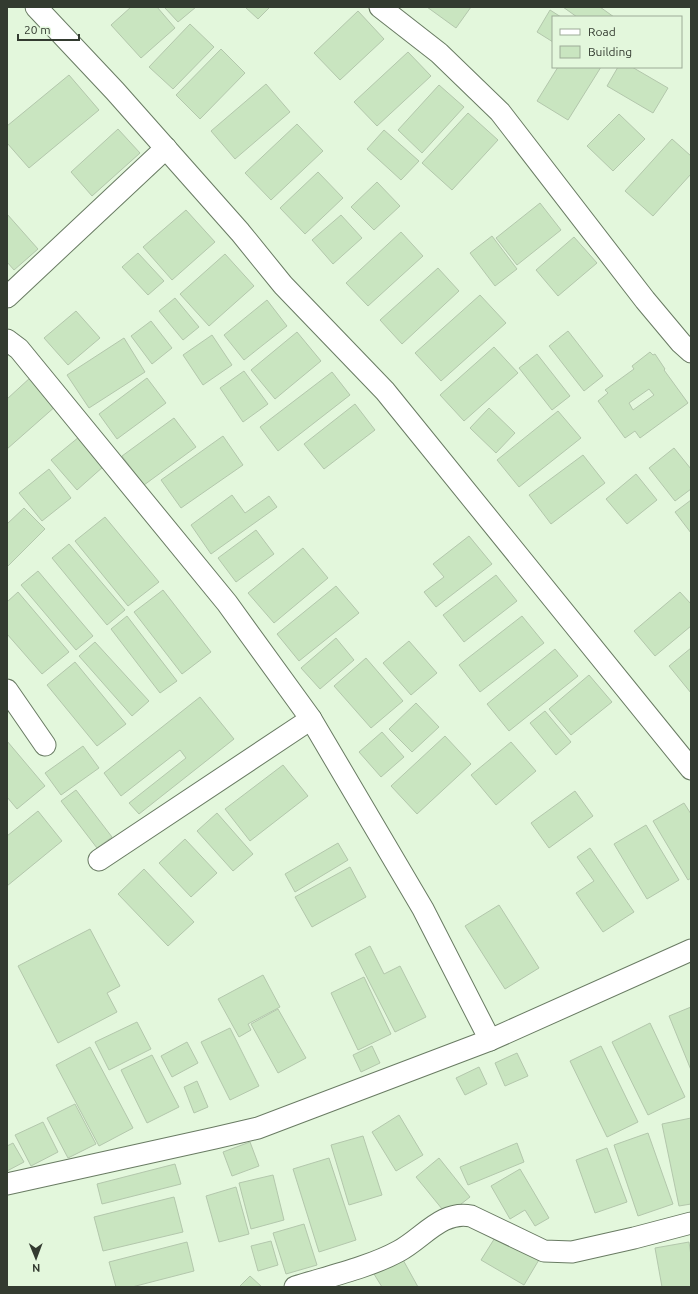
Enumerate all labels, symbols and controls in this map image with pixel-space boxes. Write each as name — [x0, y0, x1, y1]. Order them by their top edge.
scale bar — [18, 16, 79, 42]
legend — [552, 16, 682, 68]
text: 20 m — [24, 23, 51, 36]
text: Road — [588, 25, 616, 38]
text: Building — [588, 45, 632, 58]
north arrow — [16, 1238, 56, 1278]
text: N — [32, 1262, 40, 1274]

